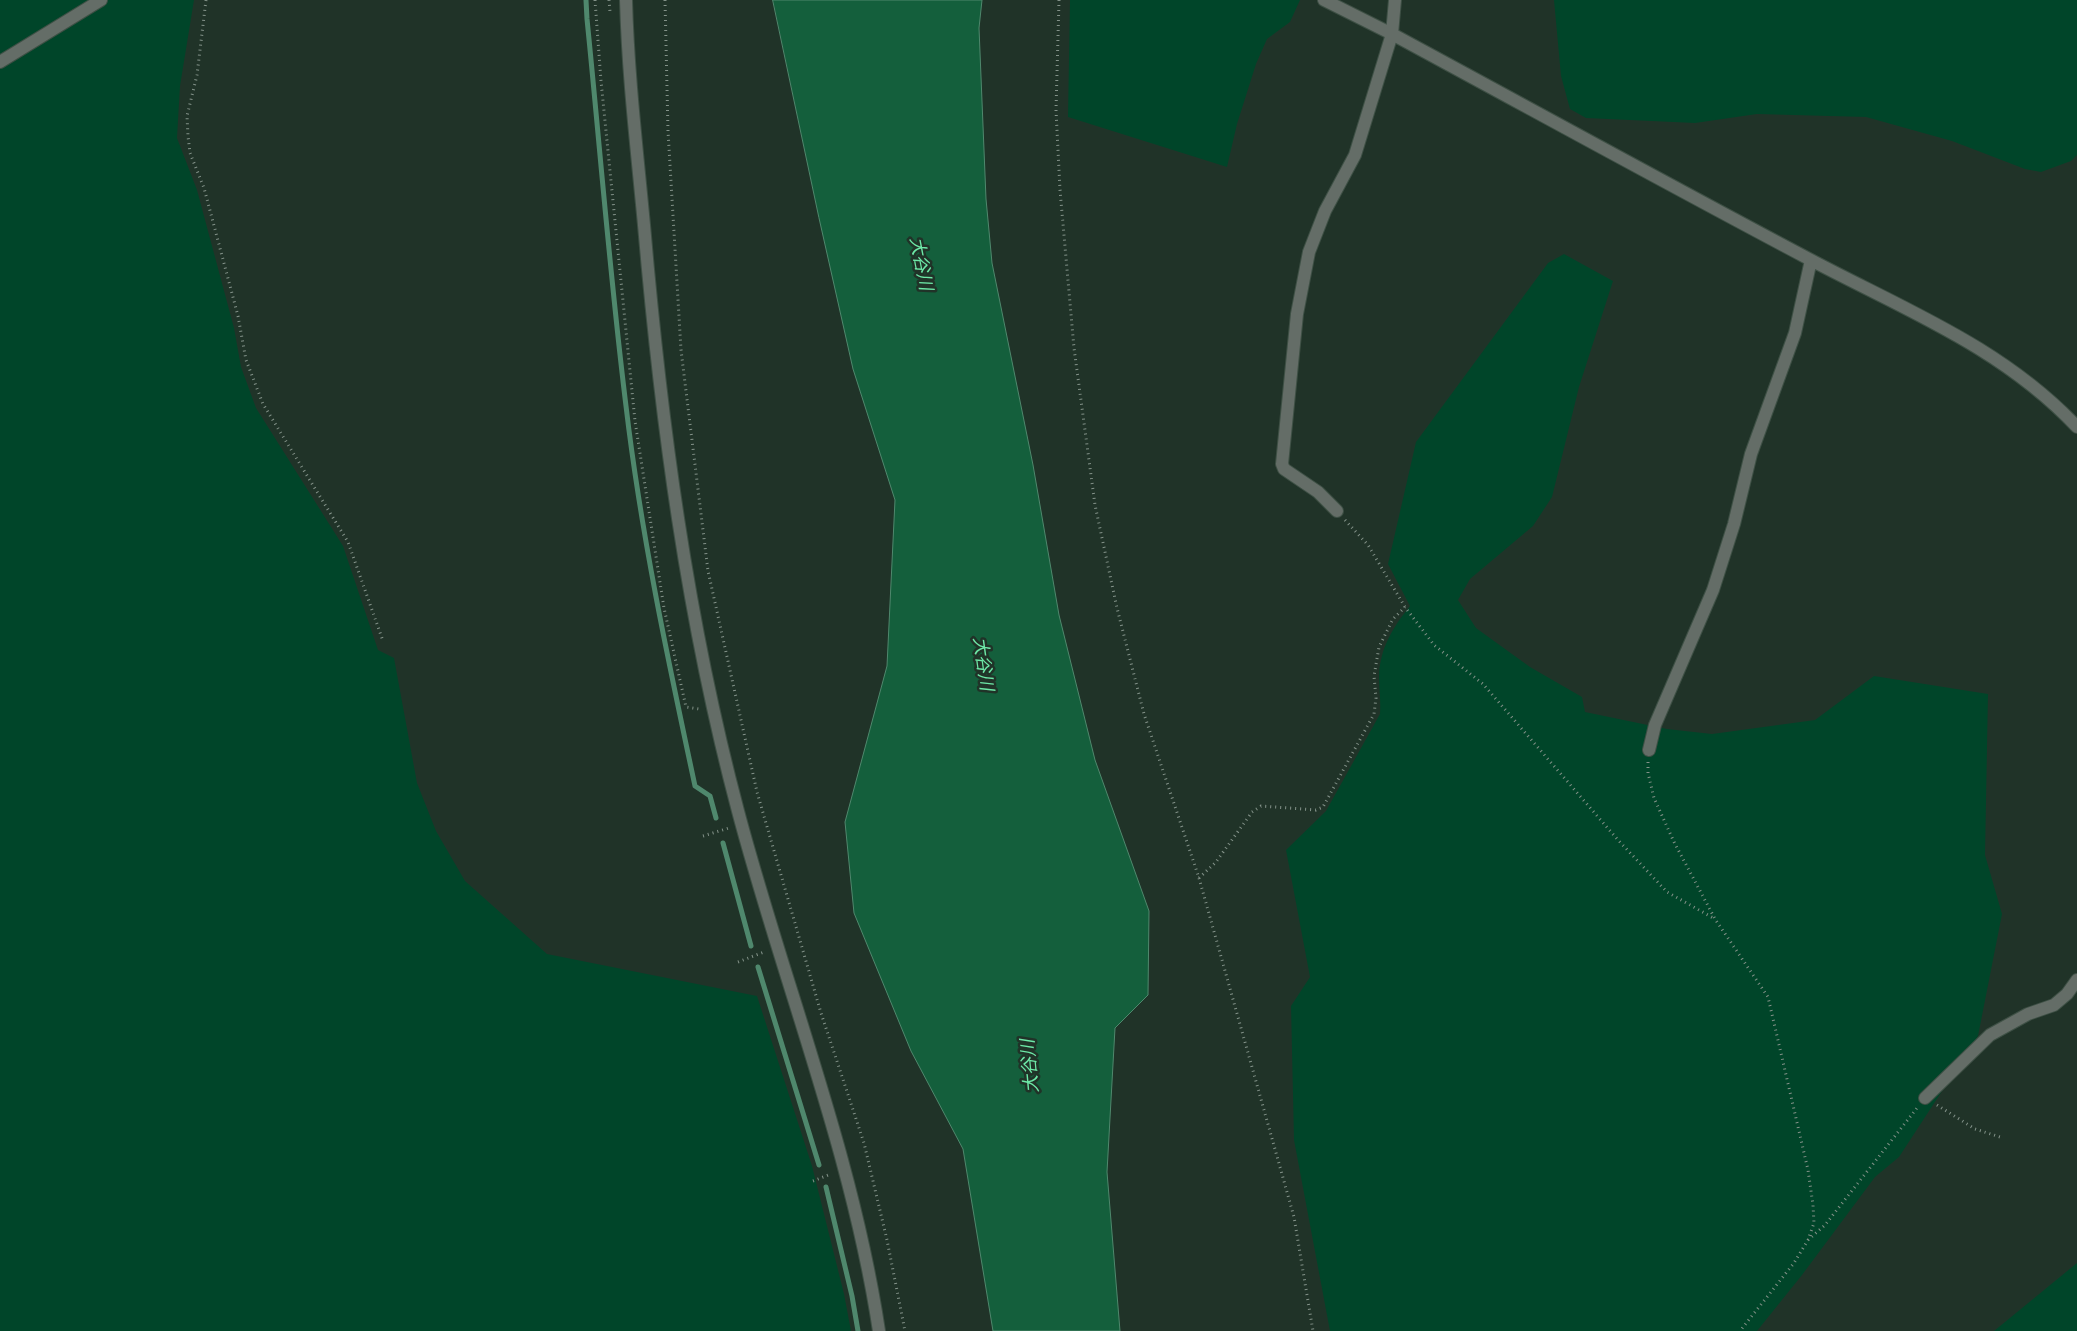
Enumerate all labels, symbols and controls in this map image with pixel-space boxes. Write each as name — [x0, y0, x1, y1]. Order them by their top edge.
water label: 大谷川 — [903, 235, 935, 293]
water label: 大谷川 — [967, 636, 995, 692]
water label: 大谷川 — [1019, 1038, 1045, 1094]

